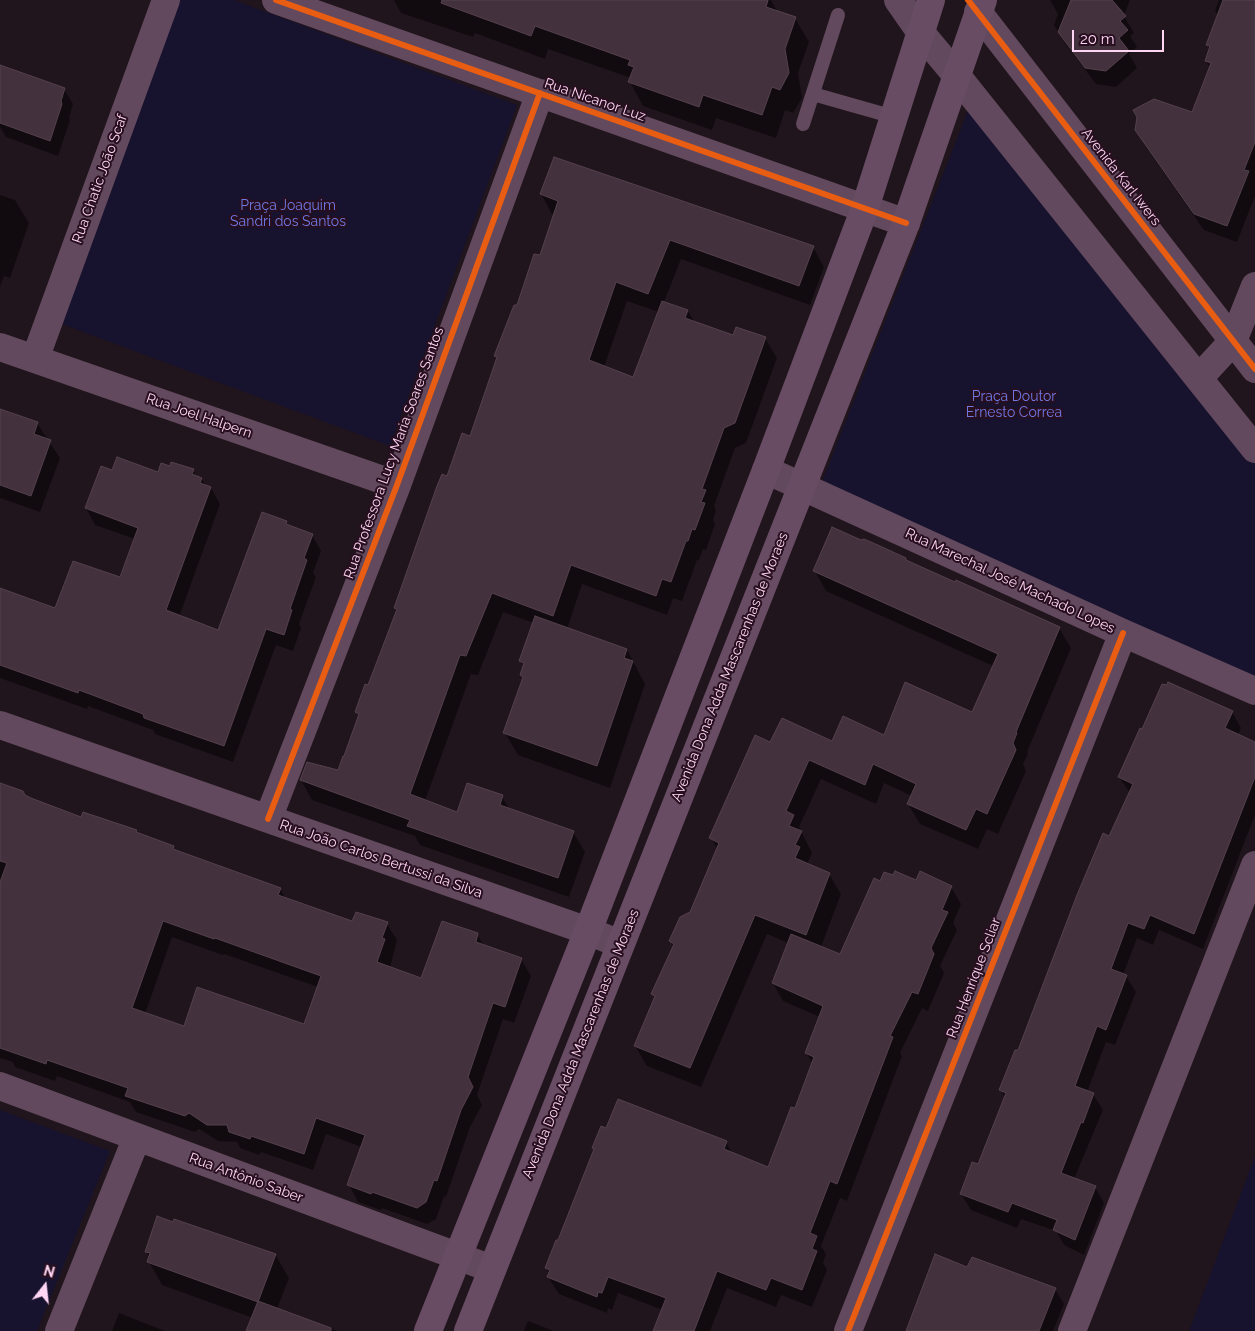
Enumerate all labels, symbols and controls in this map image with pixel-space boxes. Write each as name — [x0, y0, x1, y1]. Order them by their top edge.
scale bar — [1075, 20, 1168, 52]
text: 20 m — [1080, 30, 1115, 48]
street label: Rua Nicanor Luz — [542, 75, 648, 125]
street label: Rua Chatic João Scaf — [69, 112, 131, 246]
street label: Avenida Karl Iwers — [1078, 125, 1164, 229]
park label: Praça Joaquim Sandri dos Santos — [230, 198, 346, 230]
street label: Rua Professora Lucy Maria Soares Santos — [341, 325, 447, 581]
park label: Praça Doutor Ernesto Correa — [966, 389, 1062, 422]
street label: Rua Joel Halpern — [144, 390, 254, 442]
street label: Rua Marechal José Machado Lopes — [902, 525, 1118, 637]
street label: Avenida Dona Adda Mascarenhas de Moraes — [668, 530, 792, 804]
street label: Rua João Carlos Bertussi da Silva — [277, 816, 485, 902]
street label: Avenida Dona Adda Mascarenhas de Moraes — [519, 907, 643, 1181]
street label: Rua Henrique Scliar — [943, 916, 1005, 1040]
street label: Rua Antônio Saber — [187, 1150, 305, 1206]
north arrow — [20, 1261, 70, 1311]
text: N — [42, 1262, 56, 1281]

